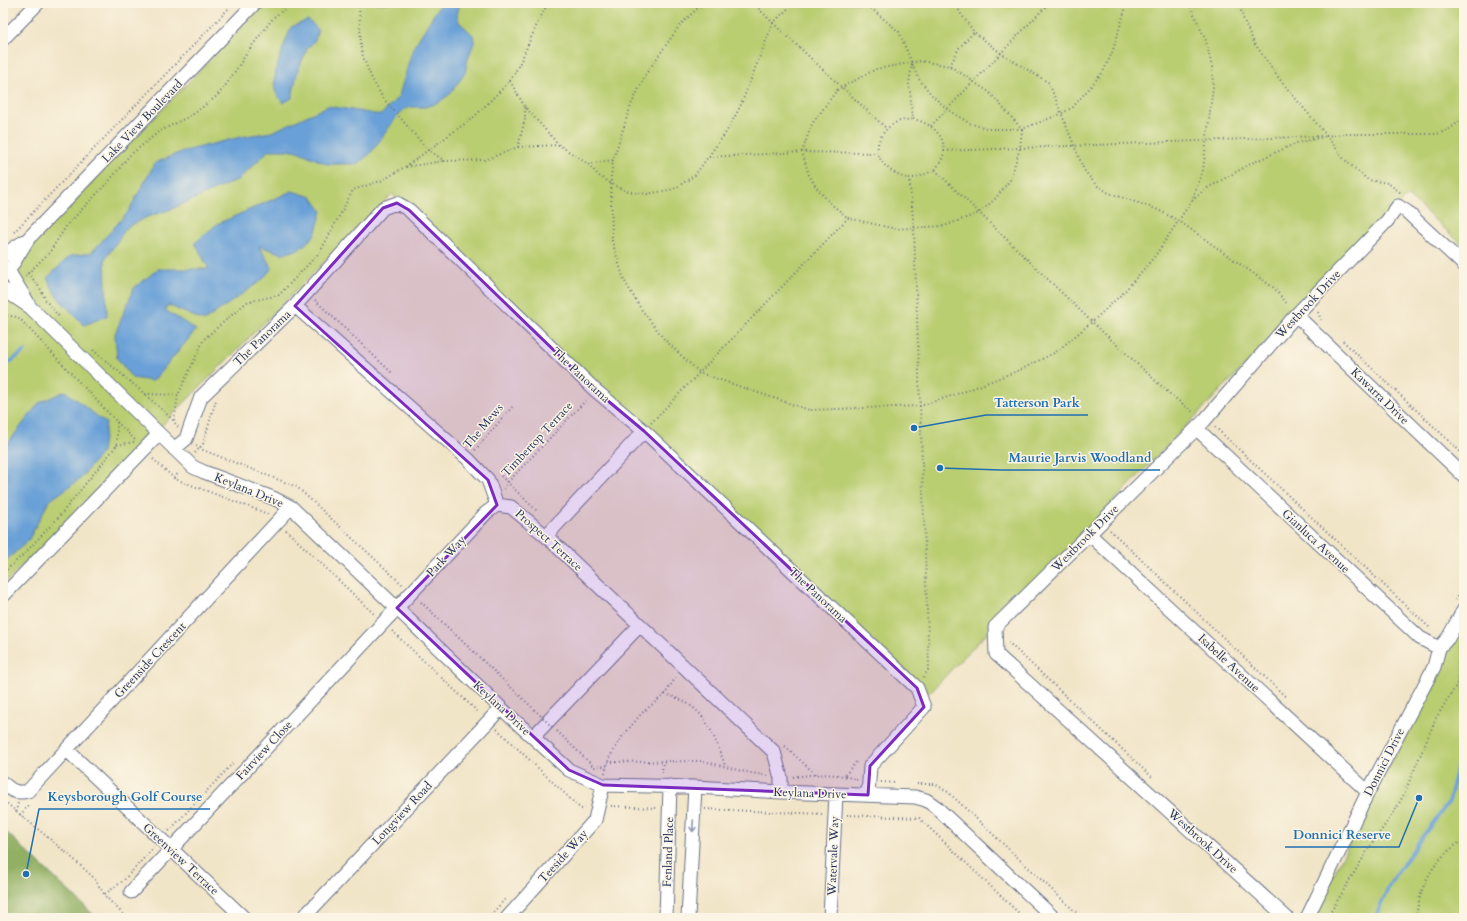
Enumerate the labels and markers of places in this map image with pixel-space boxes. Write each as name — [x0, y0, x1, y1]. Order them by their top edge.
callout: Tatterson Park — [986, 390, 1088, 415]
callout: Maurie Jarvis Woodland — [1001, 445, 1160, 470]
callout: Keysborough Golf Course — [39, 784, 210, 809]
callout: Donnici Reserve — [1285, 822, 1399, 847]

